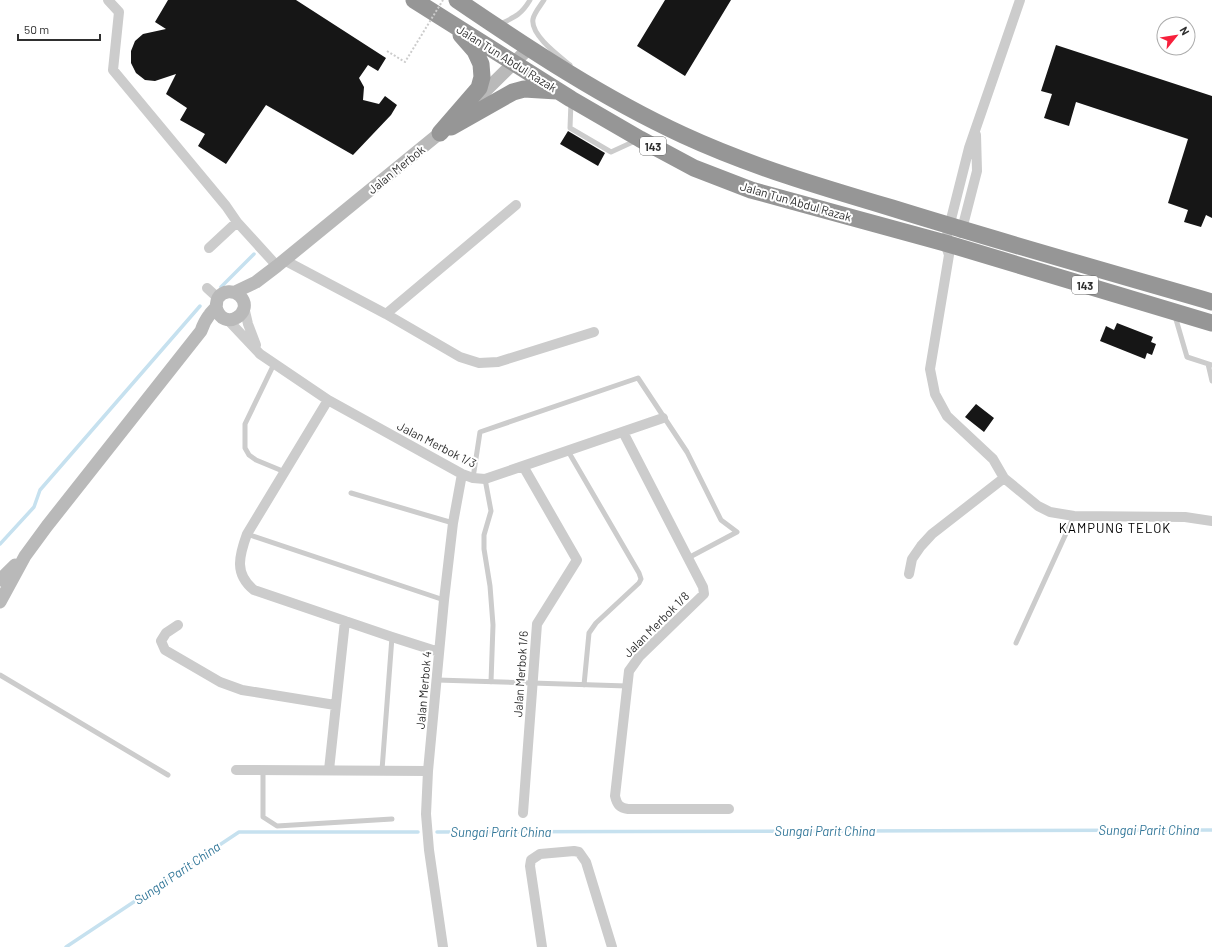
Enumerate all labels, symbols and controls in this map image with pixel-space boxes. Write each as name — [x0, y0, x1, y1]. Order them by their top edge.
scale bar — [18, 16, 100, 42]
north arrow — [1156, 16, 1196, 56]
text: 50 m — [24, 22, 49, 36]
street label: Jalan Tun Abdul Razak — [454, 22, 560, 94]
text: N — [1178, 24, 1193, 37]
road number: 143 — [640, 137, 666, 155]
street label: Jalan Merbok — [365, 142, 427, 196]
street label: Jalan Tun Abdul Razak — [739, 178, 853, 224]
road number: 143 — [1072, 276, 1098, 294]
street label: Jalan Merbok 1/3 — [395, 418, 479, 470]
district label: KAMPUNG TELOK — [1059, 520, 1171, 536]
street label: Jalan Merbok 1/8 — [620, 588, 692, 660]
street label: Jalan Merbok 1/6 — [510, 630, 530, 718]
street label: Jalan Merbok 4 — [413, 650, 433, 730]
water label: Sungai Parit China — [1099, 822, 1200, 838]
water label: Sungai Parit China — [775, 823, 876, 839]
water label: Sungai Parit China — [451, 824, 552, 840]
water label: Sungai Parit China — [131, 838, 223, 908]

